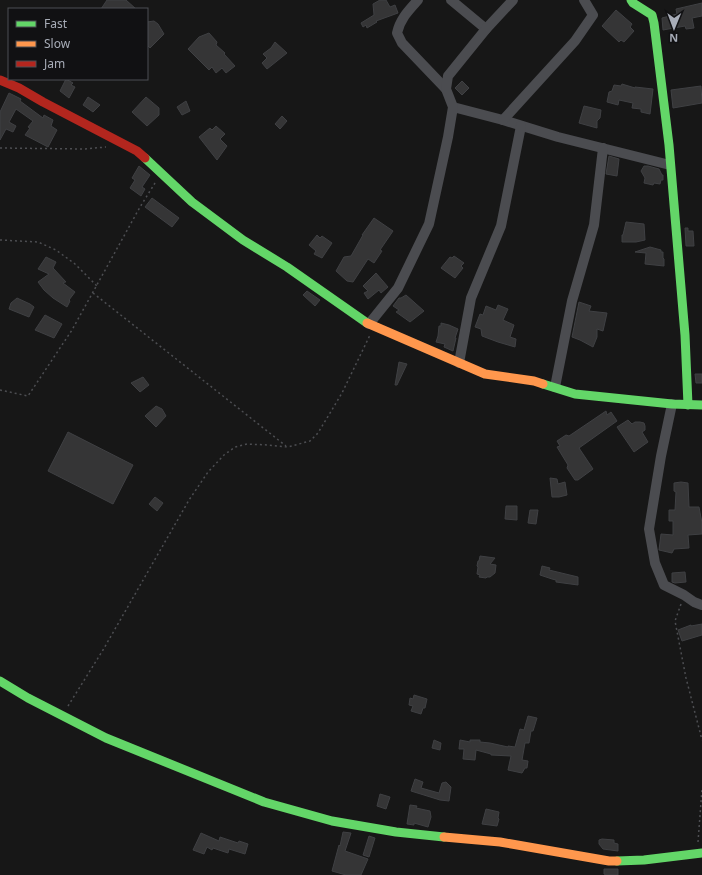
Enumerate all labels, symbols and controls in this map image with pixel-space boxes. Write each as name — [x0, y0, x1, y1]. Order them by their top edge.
legend — [8, 8, 148, 80]
north arrow — [654, 8, 694, 48]
text: Fast — [44, 15, 68, 32]
text: N — [669, 31, 678, 46]
text: Slow — [44, 35, 71, 52]
text: Jam — [43, 55, 65, 72]

